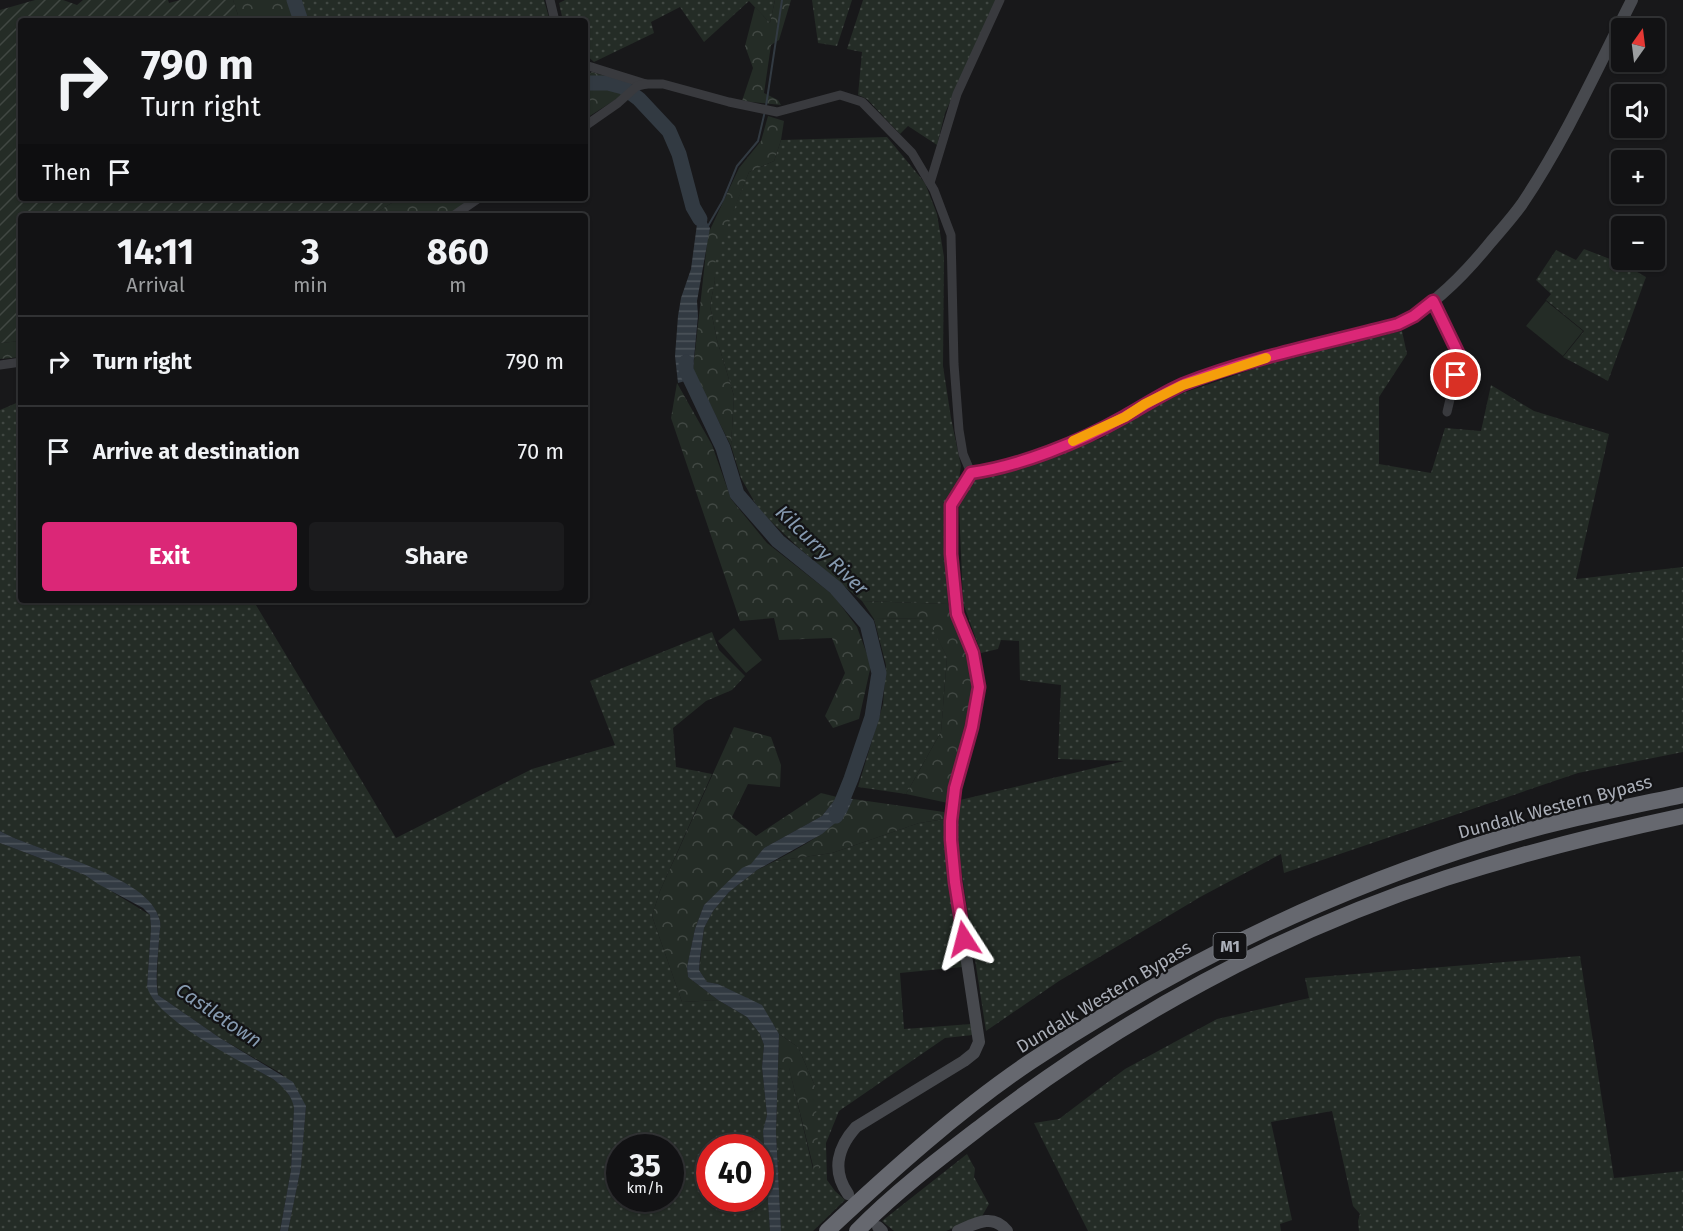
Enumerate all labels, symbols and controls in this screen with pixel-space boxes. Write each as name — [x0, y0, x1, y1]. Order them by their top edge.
north arrow — [1611, 18, 1665, 72]
map controls — [1611, 18, 1665, 270]
text: 790 m — [141, 40, 254, 90]
icon: right — [42, 42, 120, 120]
button: sound — [1611, 84, 1665, 138]
text: Turn right — [141, 91, 261, 123]
button: + — [1611, 150, 1665, 204]
icon: arrive — [103, 156, 136, 189]
text: Then — [42, 159, 91, 186]
button: − — [1611, 216, 1665, 270]
text: 14:11 — [117, 230, 194, 274]
text: 3 — [301, 230, 320, 274]
text: 860 — [427, 230, 489, 274]
text: Arrival — [126, 273, 185, 297]
text: min — [293, 273, 328, 297]
text: m — [449, 273, 466, 297]
icon: right — [42, 345, 75, 378]
text: Turn right — [93, 348, 192, 375]
text: 790 m — [506, 348, 564, 375]
pin — [1430, 349, 1481, 400]
icon: arrive — [1439, 358, 1472, 391]
icon: arrive — [42, 435, 75, 468]
text: Arrive at destination — [93, 438, 300, 465]
text: 70 m — [518, 438, 564, 465]
water label: Kilcurry River — [771, 500, 874, 601]
button: Exit — [42, 522, 297, 591]
button: Share — [309, 522, 564, 591]
street label: Dundalk Western Bypass — [1456, 770, 1654, 844]
position arrow — [932, 907, 996, 971]
road number: M1 — [1214, 933, 1246, 959]
street label: Dundalk Western Bypass — [1013, 936, 1195, 1058]
water label: Castletown — [172, 978, 266, 1052]
speed limit sign: 40 — [696, 1134, 774, 1212]
text: 35 — [629, 1148, 661, 1184]
text: km/h — [626, 1179, 664, 1197]

